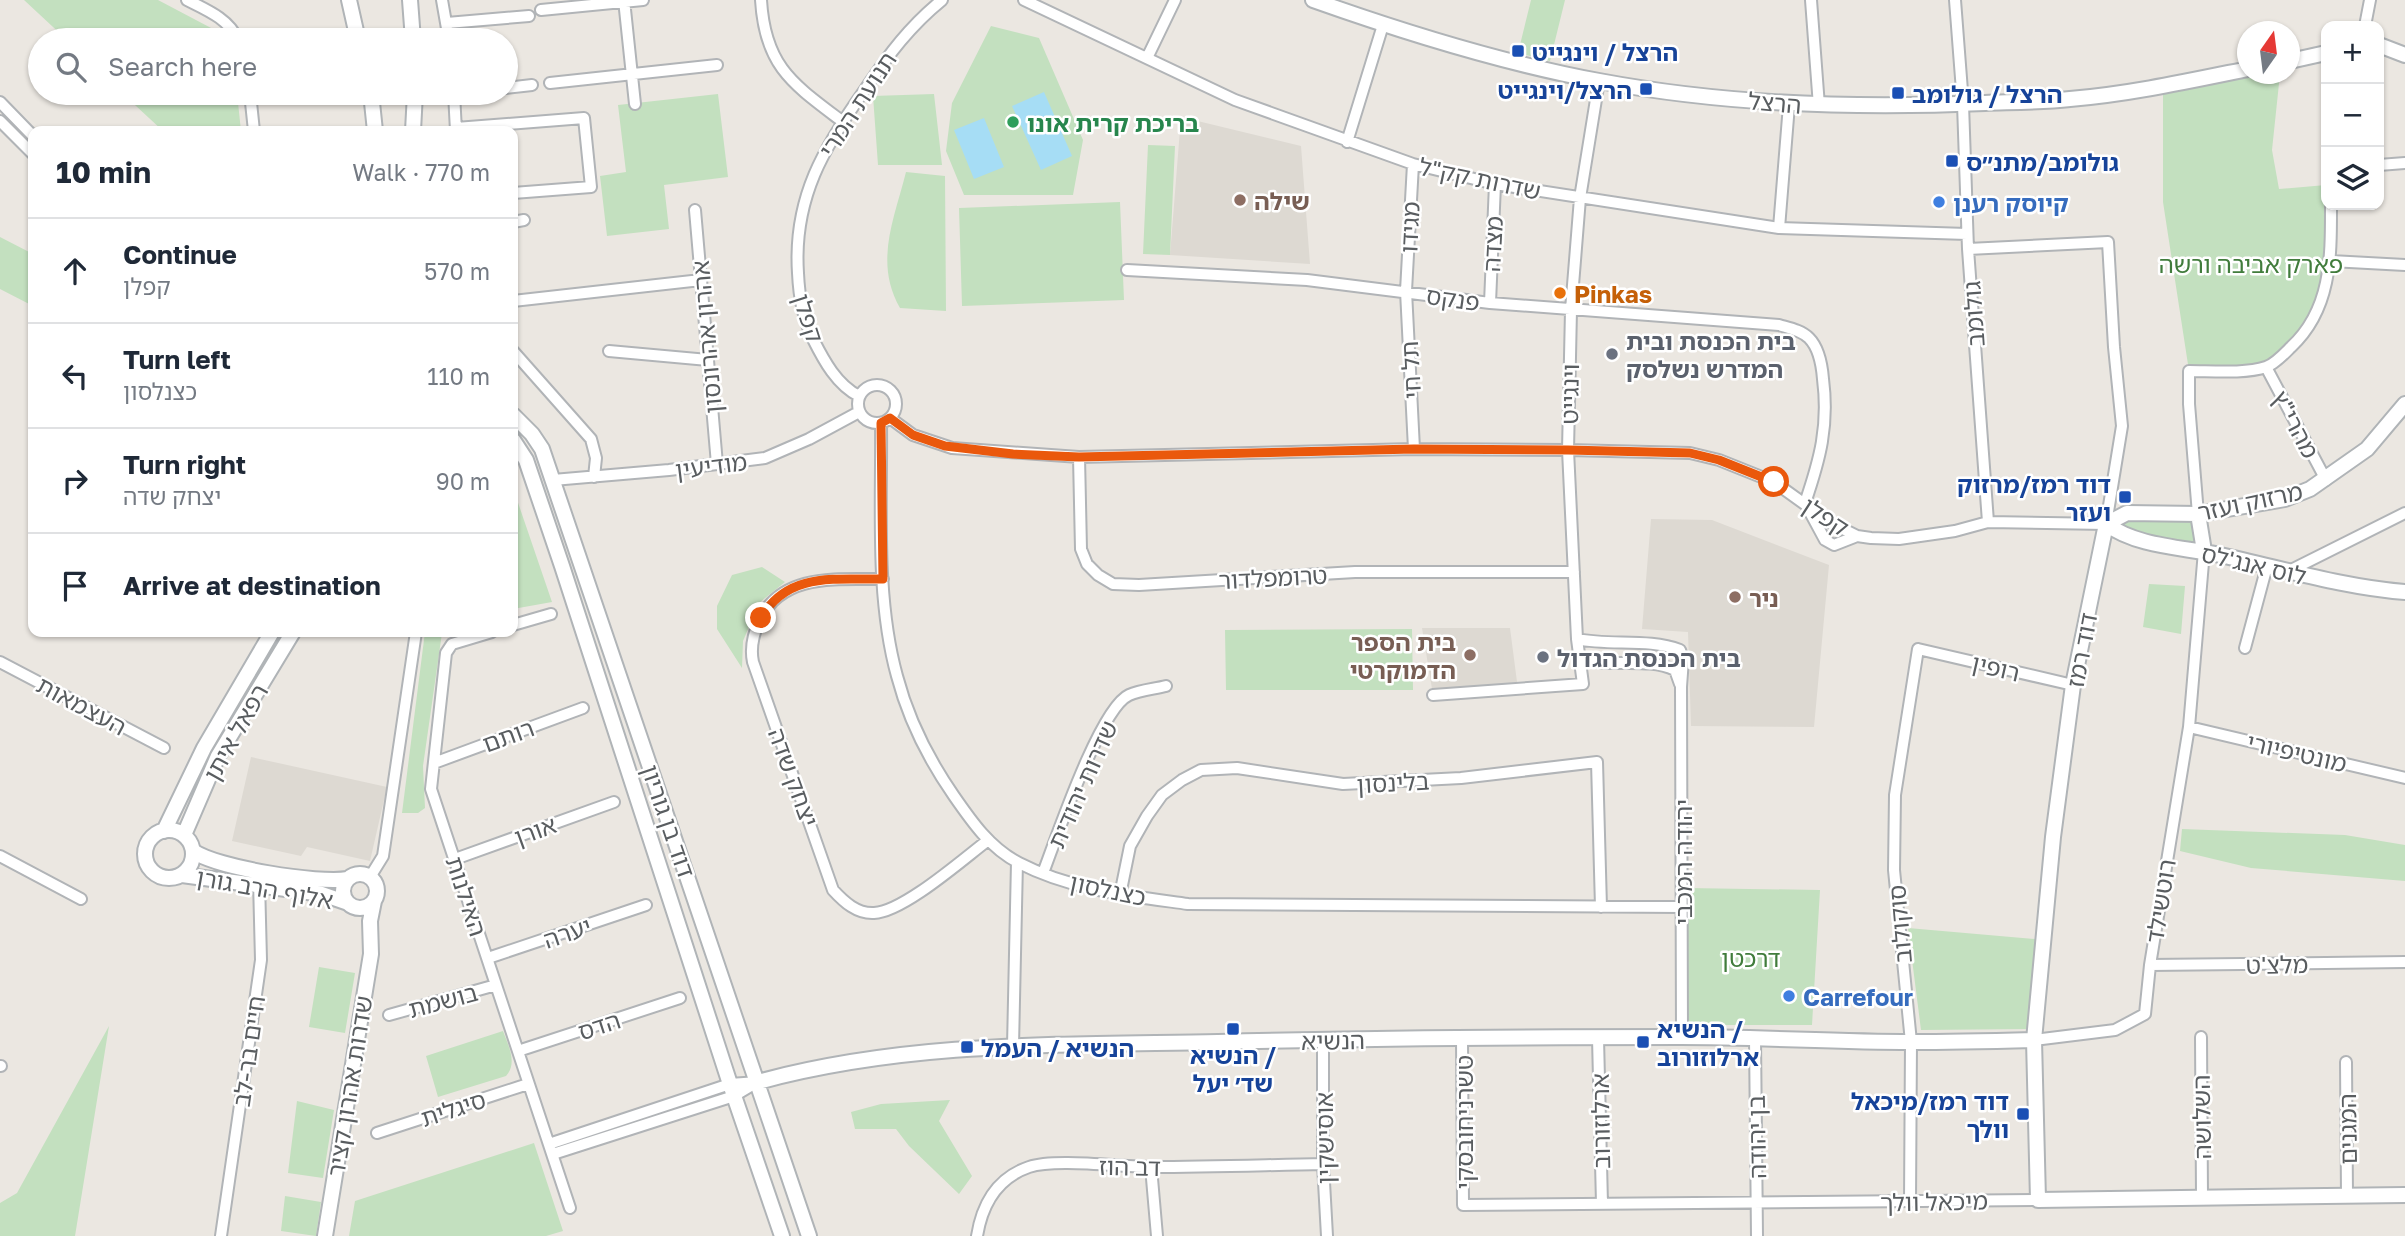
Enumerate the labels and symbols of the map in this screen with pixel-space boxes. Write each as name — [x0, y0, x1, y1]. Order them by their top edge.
north arrow — [2237, 21, 2300, 84]
place label: הרצל / וינגייט — [1532, 37, 1678, 66]
marker: הרצל / וינגייט — [1510, 43, 1526, 59]
street label: תנועת המרי — [812, 46, 902, 162]
place label: הרצל/וינגייט — [1498, 75, 1632, 104]
place label: הרצל / גולומב — [1912, 79, 2062, 108]
marker: הרצל/וינגייט — [1638, 81, 1654, 97]
street label: הרצל — [1747, 85, 1803, 119]
marker: הרצל / גולומב — [1890, 85, 1906, 101]
place label: בריכת קרית אונו — [1027, 108, 1199, 137]
marker: בריכת קרית אונו — [1005, 114, 1021, 130]
place label: גולומב/מתנ״ס — [1966, 147, 2119, 176]
street label: שדרות קק"ל — [1416, 151, 1544, 205]
marker: גולומב/מתנ״ס — [1944, 153, 1960, 169]
place label: שילה — [1254, 186, 1310, 215]
place label: קיוסק רענן — [1953, 188, 2069, 217]
marker: שילה — [1232, 192, 1248, 208]
marker: קיוסק רענן — [1931, 194, 1947, 210]
street label: מגידו — [1393, 201, 1425, 253]
street label: מצדה — [1476, 215, 1508, 273]
park label: פארק אביבה ורשה — [2159, 249, 2343, 278]
street label: אהרון אהרונסון — [685, 259, 727, 415]
place label: Pinkas — [1574, 279, 1652, 308]
street label: פנקס — [1424, 280, 1482, 316]
street label: גולומב — [1956, 280, 1990, 348]
marker: Pinkas — [1552, 285, 1568, 301]
street label: קפלן — [788, 290, 830, 346]
place label: בית הכנסת ובית המדרש נשלסק — [1626, 326, 1796, 383]
street label: תל חי — [1394, 340, 1426, 400]
marker: בית הכנסת ובית המדרש נשלסק — [1604, 346, 1620, 362]
street label: וינגייט — [1554, 363, 1584, 425]
street label: מהרי"ץ — [2266, 385, 2326, 463]
street label: מודיעין — [673, 446, 749, 484]
route start — [1758, 466, 1789, 497]
place label: דוד רמז/מרזוק ועזר — [1957, 469, 2111, 526]
street label: מרזוק ועזר — [2195, 476, 2305, 526]
marker: דוד רמז/מרזוק ועזר — [2117, 489, 2133, 505]
street label: קפלן — [1797, 490, 1855, 542]
street label: לוס אנג'לס — [2199, 538, 2309, 590]
street label: טרומפלדור — [1218, 560, 1328, 594]
place label: ניר — [1749, 583, 1779, 612]
marker: ניר — [1727, 589, 1743, 605]
route end — [745, 602, 776, 633]
street label: דוד רמז — [2060, 610, 2102, 690]
place label: בית הספר הדמוקרטי — [1350, 627, 1456, 684]
place label: בית הכנסת הגדול — [1557, 643, 1741, 672]
marker: בית הספר הדמוקרטי — [1462, 647, 1478, 663]
street label: רופין — [1969, 647, 2023, 687]
marker: בית הכנסת הגדול — [1535, 649, 1551, 665]
street label: העצמאות — [32, 669, 132, 741]
street label: רפאל איתן — [197, 679, 273, 785]
street label: רותם — [478, 712, 538, 758]
street label: שדרות יהודית — [1041, 716, 1123, 852]
street label: יצחק שדה — [763, 724, 825, 830]
street label: מונטיפיורי — [2244, 726, 2350, 778]
street label: דוד בן גוריון — [636, 761, 702, 881]
street label: בלינסון — [1356, 766, 1430, 798]
street label: יהודה המכבי — [1668, 799, 1697, 925]
street label: אורן — [510, 809, 560, 851]
street label: האילנות — [441, 852, 493, 940]
street label: רוטשילד — [2139, 857, 2181, 945]
street label: אלוף הרב גורן — [194, 862, 336, 914]
street label: כצנלסון — [1067, 867, 1149, 911]
street label: סוקולוב — [1881, 884, 1917, 964]
street label: יערה — [539, 910, 595, 954]
park label: דרכטן — [1721, 943, 1781, 972]
street label: מלצ'ט — [2246, 949, 2308, 979]
street label: בושמת — [405, 977, 481, 1023]
place label: Carrefour — [1803, 982, 1913, 1011]
marker: Carrefour — [1781, 988, 1797, 1004]
street label: שדרות אהרון קציר — [320, 993, 378, 1179]
street label: חיים בר-לב — [226, 994, 270, 1108]
street label: הדס — [574, 1005, 624, 1045]
place label: הנשיא / ארלוזורוב — [1657, 1014, 1759, 1071]
marker: הנשיא / שד׳ יעל — [1225, 1021, 1241, 1037]
street label: הנשיא — [1301, 1025, 1365, 1055]
place label: הנשיא / העמל — [981, 1033, 1134, 1062]
marker: הנשיא / ארלוזורוב — [1635, 1034, 1651, 1050]
marker: הנשיא / העמל — [959, 1039, 975, 1055]
place label: הנשיא / שד׳ יעל — [1190, 1040, 1277, 1097]
street label: טשרניחובסקי — [1449, 1055, 1478, 1189]
street label: ארלוזורוב — [1585, 1073, 1615, 1169]
street label: השלושה — [2186, 1074, 2216, 1160]
street label: סיגלית — [417, 1084, 489, 1132]
place label: דוד רמז/מיכאל וולך — [1851, 1086, 2009, 1143]
street label: אוסישקין — [1309, 1092, 1339, 1184]
street label: המגנים — [2332, 1093, 2362, 1165]
street label: בן יהודה — [1741, 1095, 1771, 1179]
marker: דוד רמז/מיכאל וולך — [2015, 1106, 2031, 1122]
street label: דב הוז — [1099, 1151, 1161, 1181]
street label: מיכאל וולך — [1880, 1186, 1988, 1216]

